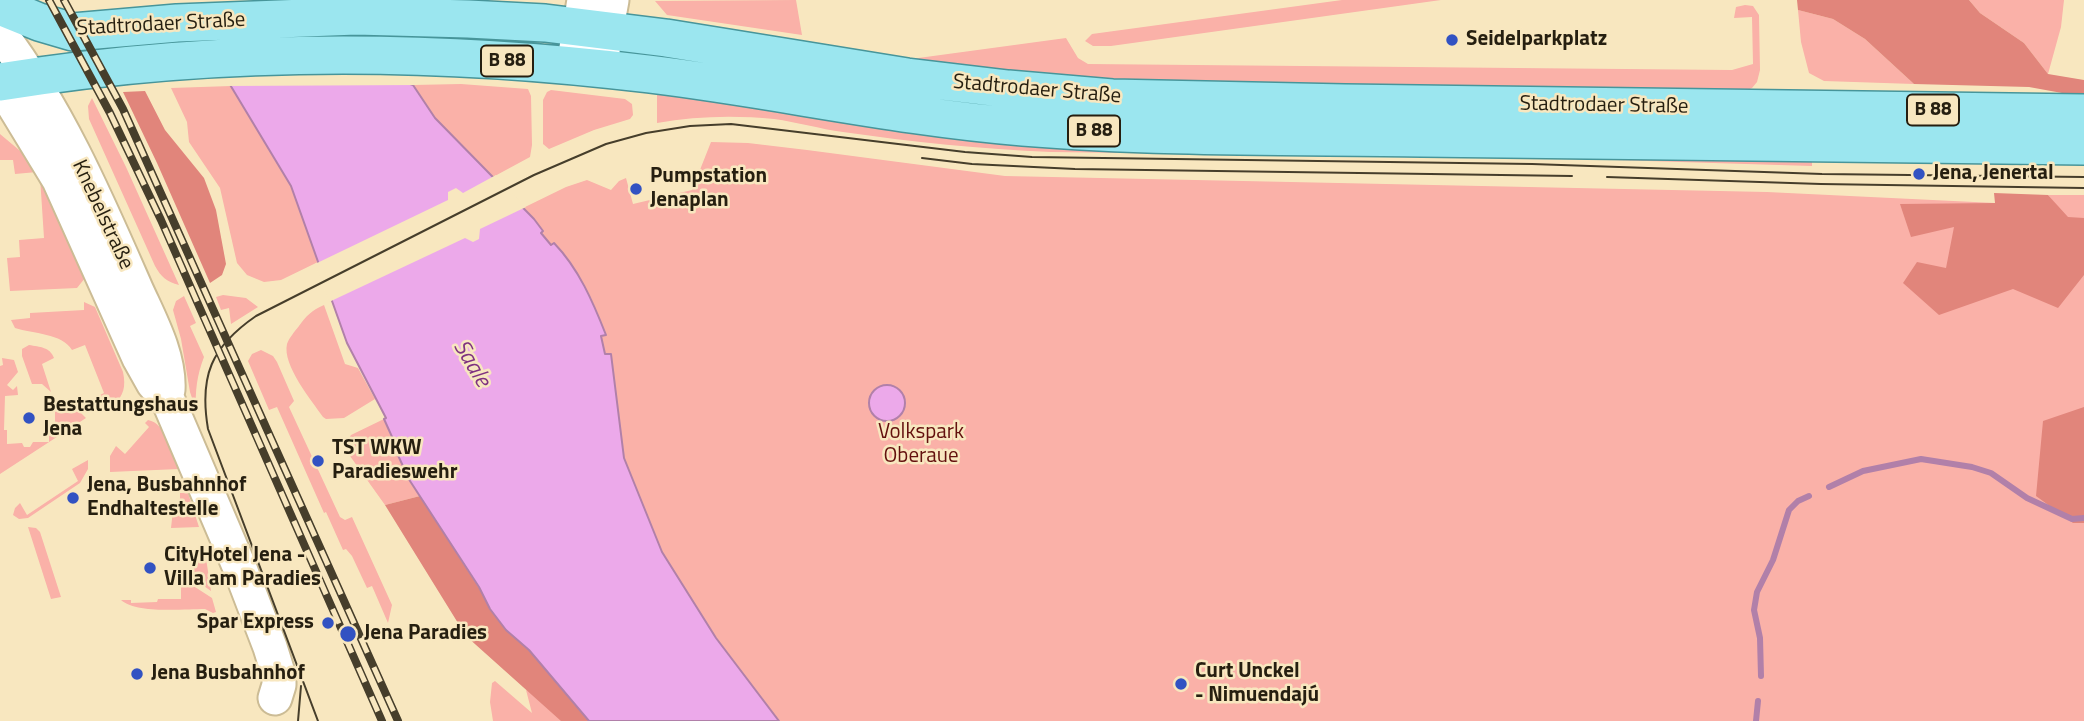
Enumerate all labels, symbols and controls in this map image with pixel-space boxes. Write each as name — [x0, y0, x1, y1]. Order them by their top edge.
street label: Stadtrodaer Straße — [76, 8, 246, 42]
place label: Seidelparkplatz — [1466, 27, 1607, 53]
marker: Seidelparkplatz — [1444, 32, 1460, 48]
road number: B 88 — [481, 45, 533, 76]
street label: Stadtrodaer Straße — [952, 70, 1122, 110]
street label: Stadtrodaer Straße — [1519, 92, 1689, 120]
road number: B 88 — [1907, 94, 1959, 125]
road number: B 88 — [1068, 116, 1120, 146]
street label: Knebelstraße — [66, 156, 138, 274]
place label: Jena, Jenertal — [1933, 161, 2054, 187]
place label: Pumpstation Jenaplan — [650, 164, 767, 214]
marker: Jena, Jenertal — [1911, 166, 1927, 182]
marker: Pumpstation Jenaplan — [628, 181, 644, 197]
water label: Saale — [446, 335, 496, 393]
place label: Bestattungshaus Jena — [43, 393, 198, 443]
marker: Bestattungshaus Jena — [21, 410, 37, 426]
park label: Volkspark Oberaue — [878, 420, 964, 470]
place label: TST WKW Paradieswehr — [332, 436, 457, 486]
marker: TST WKW Paradieswehr — [310, 453, 326, 469]
place label: Jena, Busbahnhof Endhaltestelle — [87, 473, 246, 523]
marker: Jena, Busbahnhof Endhaltestelle — [65, 490, 81, 506]
place label: CityHotel Jena - Villa am Paradies — [164, 543, 321, 593]
marker: CityHotel Jena - Villa am Paradies — [142, 560, 158, 576]
place label: Spar Express — [197, 610, 314, 636]
marker: Spar Express — [320, 615, 336, 631]
place label: Jena Paradies — [364, 621, 487, 647]
marker: Jena Paradies — [338, 624, 358, 644]
place label: Curt Unckel - Nimuendajú — [1195, 659, 1319, 709]
place label: Jena Busbahnhof — [151, 661, 305, 687]
marker: Jena Busbahnhof — [129, 666, 145, 682]
marker: Curt Unckel - Nimuendajú — [1173, 676, 1189, 692]

